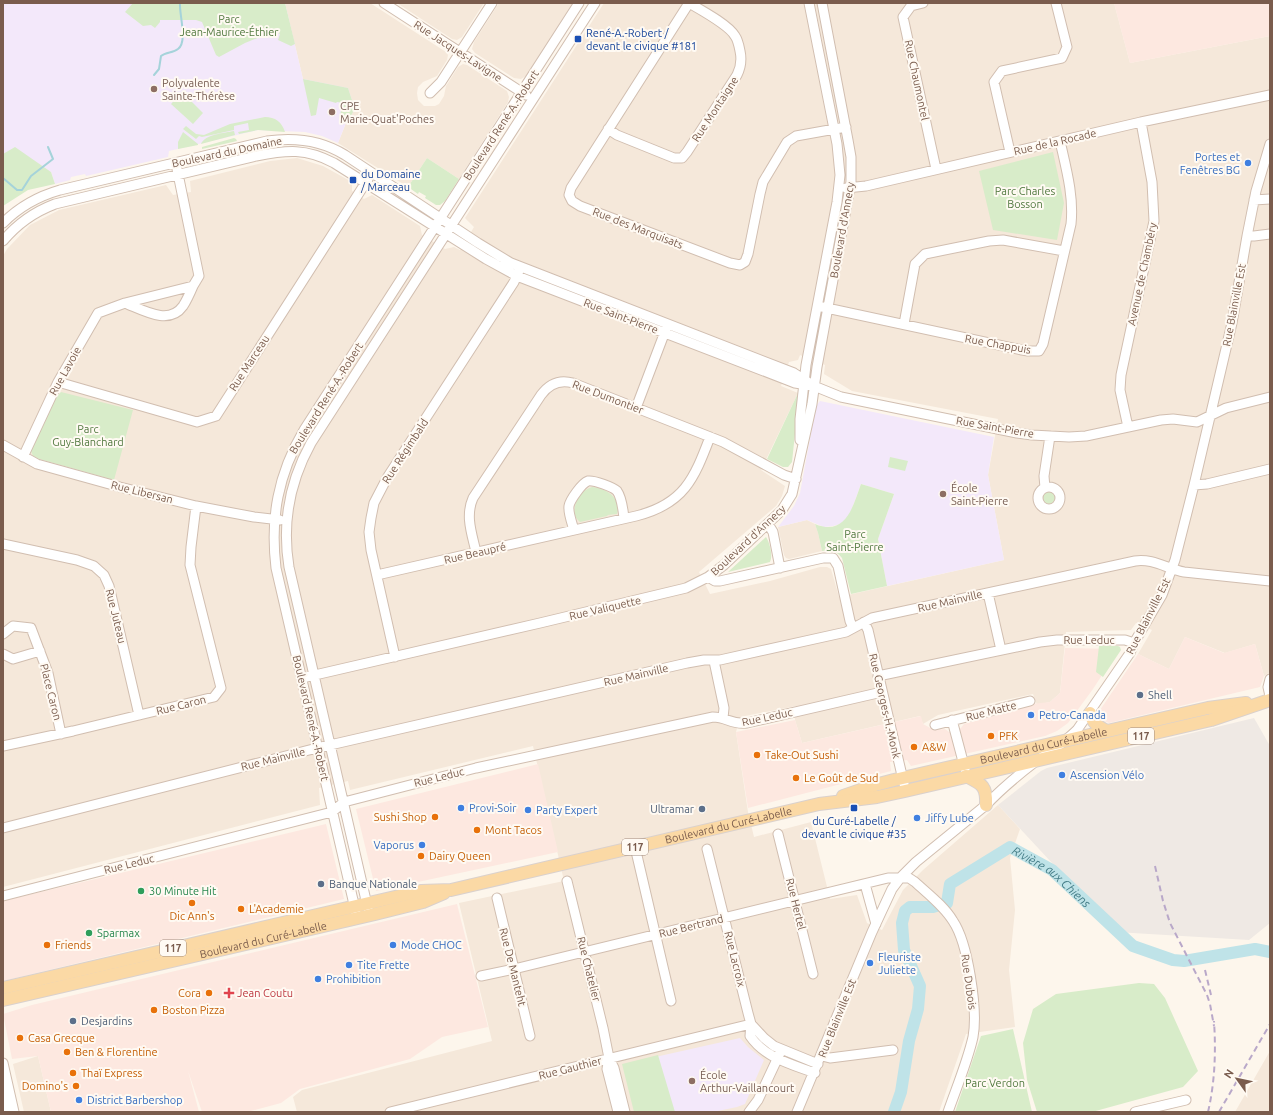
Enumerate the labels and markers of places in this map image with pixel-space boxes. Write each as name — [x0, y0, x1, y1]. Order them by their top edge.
place label: René-A.-Robert / devant le civique #181 — [586, 27, 697, 52]
marker: René-A.-Robert / devant le civique #181 — [573, 34, 583, 44]
place label: Polyvalente Sainte-Thérèse — [162, 77, 235, 102]
marker: Polyvalente Sainte-Thérèse — [149, 84, 159, 94]
place label: CPE Marie-Quat'Poches — [340, 100, 434, 125]
marker: CPE Marie-Quat'Poches — [327, 107, 337, 117]
place label: Portes et Fenêtres BG — [1180, 151, 1241, 176]
marker: Portes et Fenêtres BG — [1243, 158, 1253, 168]
place label: du Domaine / Marceau — [360, 168, 421, 193]
marker: du Domaine / Marceau — [348, 175, 358, 185]
place label: École Saint-Pierre — [951, 481, 1008, 507]
marker: École Saint-Pierre — [938, 489, 948, 499]
place label: Shell — [1148, 689, 1172, 701]
marker: Shell — [1135, 690, 1145, 700]
place label: Petro-Canada — [1039, 709, 1106, 721]
marker: Petro-Canada — [1026, 710, 1036, 720]
place label: PFK — [999, 730, 1018, 742]
marker: PFK — [986, 731, 996, 741]
place label: A&W — [922, 741, 947, 753]
marker: A&W — [909, 742, 919, 752]
place label: Take-Out Sushi — [765, 749, 838, 761]
marker: Take-Out Sushi — [752, 750, 762, 760]
place label: Ascension Vélo — [1070, 769, 1144, 781]
marker: Ascension Vélo — [1057, 770, 1067, 780]
place label: Le Goût de Sud — [804, 772, 879, 784]
marker: Le Goût de Sud — [791, 773, 801, 783]
place label: Provi-Soir — [469, 802, 517, 814]
marker: Provi-Soir — [456, 803, 466, 813]
place label: Ultramar — [650, 803, 695, 815]
marker: du Curé-Labelle / devant le civique #35 — [849, 803, 859, 813]
place label: Party Expert — [536, 804, 598, 816]
marker: Ultramar — [697, 804, 707, 814]
marker: Party Expert — [523, 805, 533, 815]
place label: Sushi Shop — [374, 811, 427, 823]
marker: Sushi Shop — [430, 812, 440, 822]
place label: Jiffy Lube — [925, 812, 974, 824]
marker: Jiffy Lube — [912, 813, 922, 823]
place label: du Curé-Labelle / devant le civique #35 — [802, 815, 906, 840]
place label: Mont Tacos — [485, 824, 542, 836]
marker: Mont Tacos — [472, 825, 482, 835]
place label: Vaporus — [373, 839, 414, 851]
marker: Vaporus — [417, 840, 427, 850]
place label: Dairy Queen — [429, 850, 491, 862]
marker: Dairy Queen — [416, 851, 426, 861]
place label: Banque Nationale — [329, 878, 417, 890]
marker: Banque Nationale — [316, 879, 326, 889]
place label: 30 Minute Hit — [149, 885, 217, 897]
marker: 30 Minute Hit — [136, 886, 146, 896]
marker: Dic Ann's — [187, 898, 197, 908]
place label: L'Academie — [249, 903, 304, 915]
marker: L'Academie — [236, 904, 246, 914]
place label: Dic Ann's — [170, 910, 215, 922]
place label: Sparmax — [97, 927, 140, 939]
marker: Sparmax — [84, 928, 94, 938]
place label: Friends — [55, 939, 91, 951]
place label: Mode CHOC — [401, 939, 462, 951]
marker: Friends — [42, 940, 52, 950]
marker: Mode CHOC — [388, 940, 398, 950]
place label: Fleuriste Juliette — [878, 951, 921, 976]
marker: Fleuriste Juliette — [865, 958, 875, 968]
place label: Tite Frette — [357, 959, 409, 971]
marker: Tite Frette — [344, 960, 354, 970]
place label: Prohibition — [326, 973, 381, 985]
marker: Prohibition — [313, 974, 323, 984]
place label: Cora — [178, 987, 201, 999]
place label: Jean Coutu — [237, 987, 293, 999]
marker: Cora — [204, 988, 214, 998]
marker: Jean Coutu — [224, 988, 234, 998]
place label: Boston Pizza — [162, 1004, 225, 1016]
marker: Boston Pizza — [149, 1005, 159, 1015]
place label: Desjardins — [81, 1015, 132, 1027]
marker: Desjardins — [68, 1016, 78, 1026]
place label: Casa Grecque — [28, 1032, 95, 1044]
marker: Casa Grecque — [15, 1033, 25, 1043]
place label: Ben & Florentine — [75, 1046, 158, 1058]
marker: Ben & Florentine — [62, 1047, 72, 1057]
place label: Thaï Express — [81, 1067, 143, 1079]
marker: Thaï Express — [68, 1068, 78, 1078]
place label: École Arthur-Vaillancourt — [700, 1068, 795, 1094]
marker: École Arthur-Vaillancourt — [687, 1076, 697, 1086]
place label: Domino's — [22, 1080, 68, 1092]
marker: Domino's — [71, 1081, 81, 1091]
place label: District Barbershop — [87, 1094, 183, 1106]
marker: District Barbershop — [74, 1095, 84, 1105]

